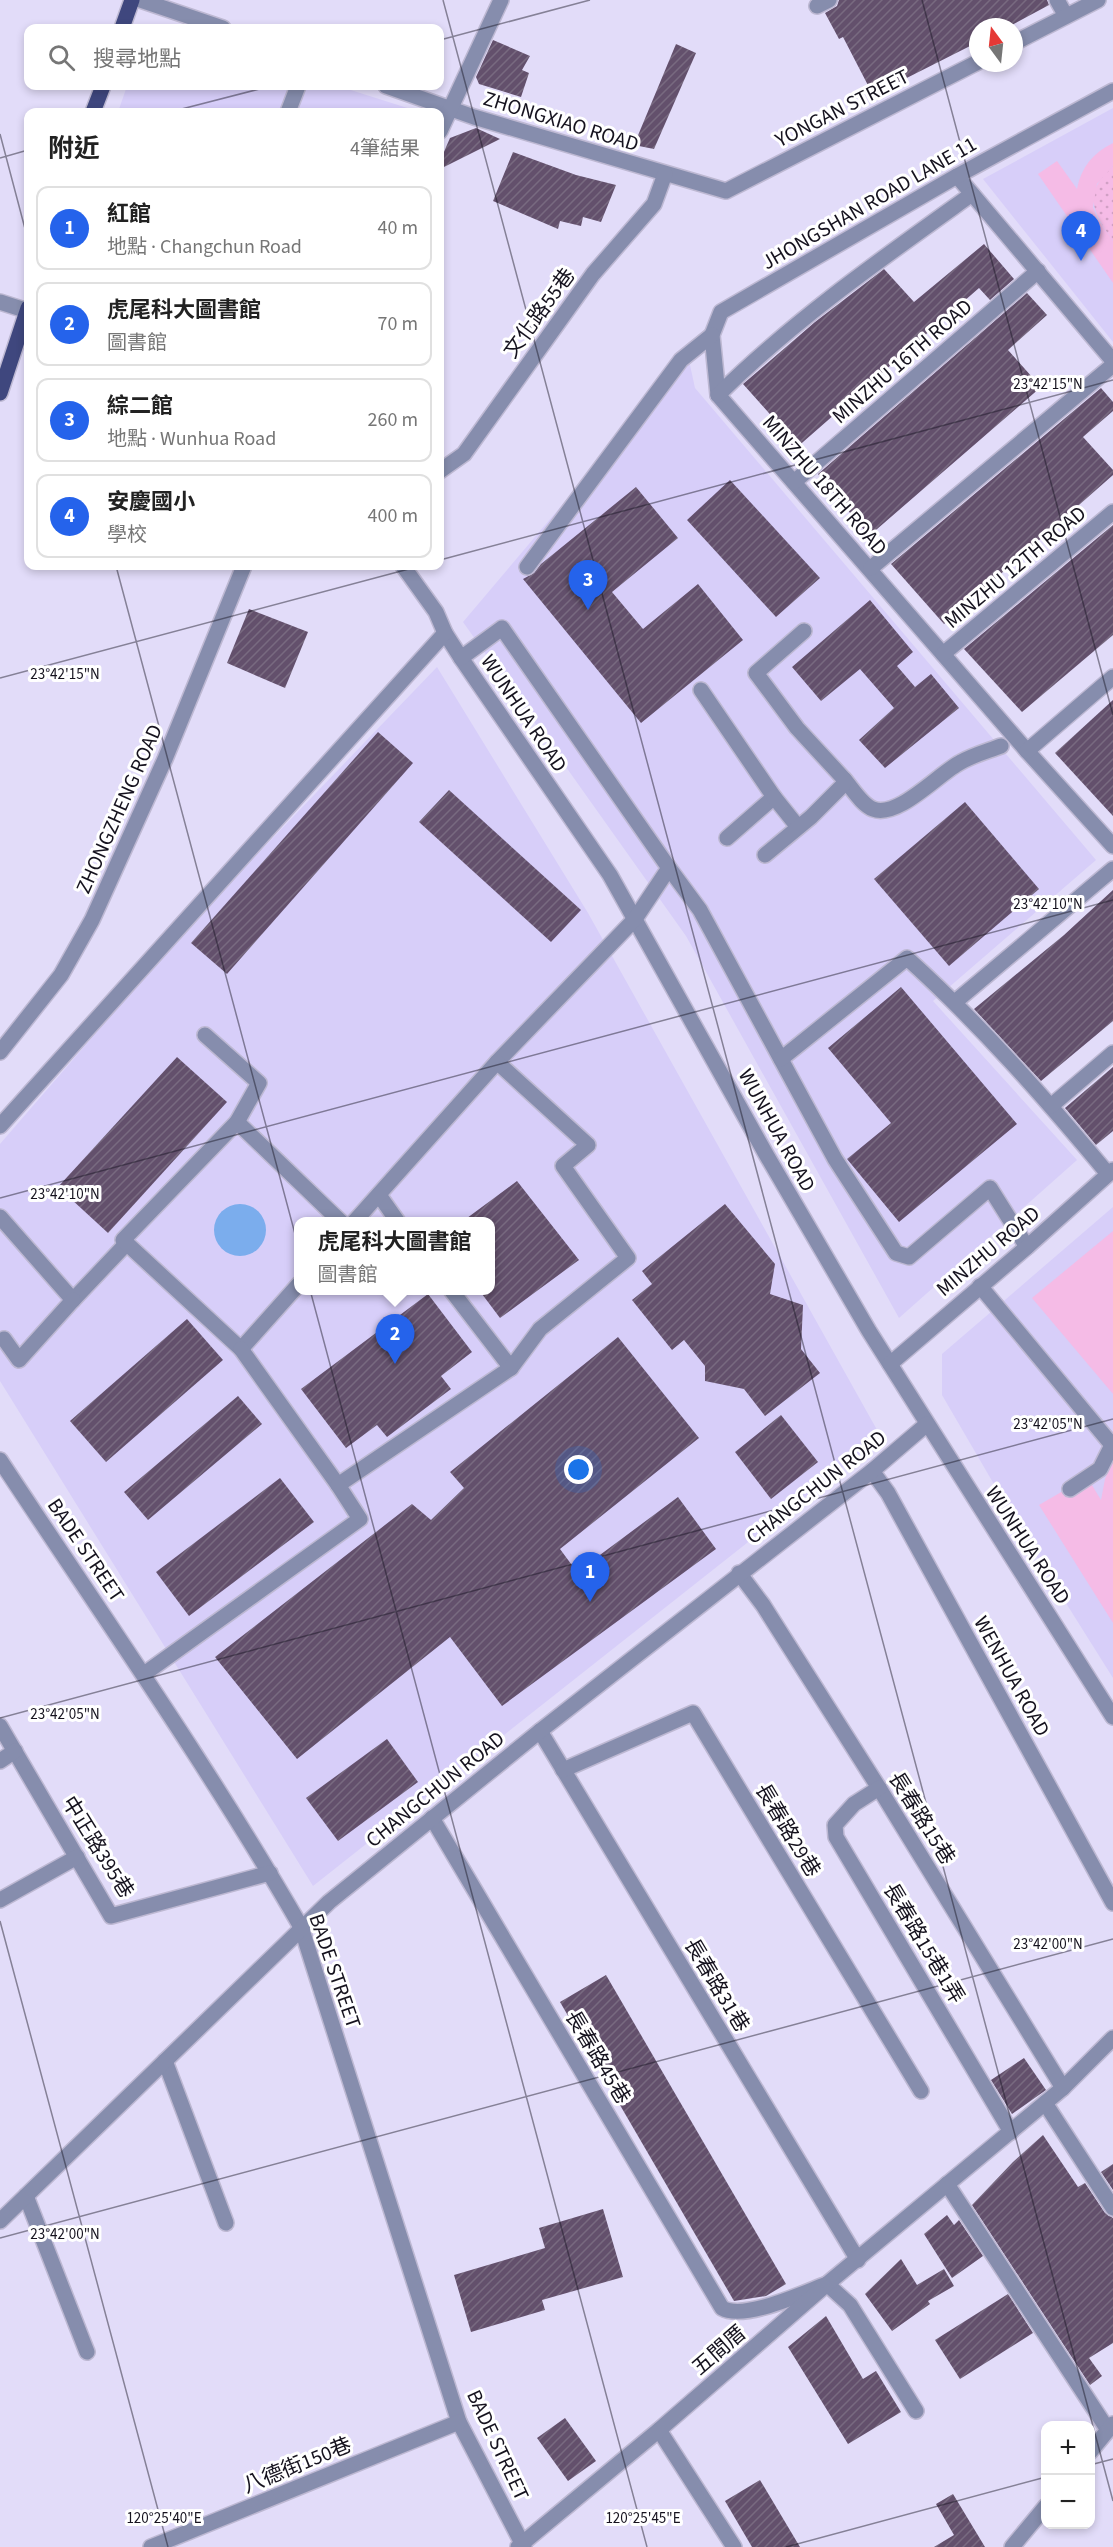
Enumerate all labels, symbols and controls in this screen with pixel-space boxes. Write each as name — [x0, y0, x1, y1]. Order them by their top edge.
north arrow — [969, 18, 1023, 72]
search box — [24, 24, 444, 90]
icon: search — [45, 41, 78, 74]
text: 搜尋地點 — [93, 43, 181, 75]
street label: YONGAN STREET — [769, 61, 914, 155]
street label: ZHONGXIAO ROAD — [480, 83, 642, 159]
street label: JHONGSHAN ROAD LANE 11 — [756, 129, 982, 277]
text: 附近 — [48, 130, 100, 167]
text: 4筆結果 — [350, 135, 420, 163]
text: 紅館 — [107, 198, 151, 230]
pin: 4 — [1062, 212, 1100, 261]
text: 1 — [64, 214, 75, 242]
text: 40 m — [378, 214, 418, 242]
text: 地點 · Changchun Road — [107, 233, 302, 261]
street label: 文化路55巷 — [496, 262, 582, 364]
street label: MINZHU 16TH ROAD — [825, 292, 979, 430]
text: 虎尾科大圖書館 — [107, 294, 261, 326]
text: 2 — [64, 310, 75, 338]
text: 70 m — [378, 310, 418, 338]
text: 圖書館 — [107, 329, 167, 357]
text: 23°42'15"N — [1013, 374, 1083, 395]
text: 綜二館 — [107, 390, 173, 422]
text: 3 — [64, 406, 75, 434]
text: 260 m — [368, 406, 418, 434]
street label: MINZHU 18TH ROAD — [756, 408, 894, 562]
text: 地點 · Wunhua Road — [107, 425, 276, 453]
text: 安慶國小 — [107, 486, 195, 518]
street label: MINZHU 12TH ROAD — [938, 499, 1092, 635]
text: 4 — [64, 502, 75, 530]
text: 400 m — [368, 502, 418, 530]
text: 學校 — [107, 521, 147, 549]
pin: 3 — [568, 560, 608, 610]
street label: WUNHUA ROAD — [474, 648, 574, 778]
text: 23°42'15"N — [30, 664, 100, 685]
street label: ZHONGZHENG ROAD — [68, 720, 170, 898]
text: 23°42'10"N — [1013, 894, 1083, 915]
street label: WUNHUA ROAD — [731, 1063, 823, 1197]
text: 23°42'10"N — [30, 1184, 100, 1205]
street label: MINZHU ROAD — [930, 1199, 1046, 1303]
popup — [294, 1217, 495, 1295]
text: 虎尾科大圖書館 — [317, 1226, 472, 1258]
text: 圖書館 — [317, 1261, 377, 1289]
pin: 2 — [376, 1314, 414, 1364]
text: 23°42'05"N — [1013, 1414, 1083, 1435]
street label: CHANGCHUN ROAD — [740, 1423, 892, 1551]
your location — [564, 1455, 593, 1484]
street label: WUNHUA ROAD — [978, 1480, 1078, 1610]
street label: BADE STREET — [40, 1492, 132, 1608]
pin: 1 — [570, 1552, 610, 1602]
street label: WENHUA ROAD — [966, 1610, 1058, 1742]
text: 23°42'05"N — [30, 1704, 100, 1725]
street label: CHANGCHUN ROAD — [359, 1724, 511, 1854]
street label: 長春路15巷 — [881, 1766, 963, 1870]
street label: 長春路29巷 — [748, 1777, 828, 1883]
street label: 中正路395巷 — [55, 1790, 141, 1904]
street label: 長春路15巷1弄 — [876, 1877, 972, 2009]
street label: BADE STREET — [301, 1910, 369, 2032]
street label: 長春路31巷 — [677, 1932, 757, 2038]
text: 23°42'00"N — [1013, 1934, 1083, 1955]
street label: 長春路45巷 — [558, 2004, 638, 2110]
text: 23°42'00"N — [30, 2224, 100, 2245]
street label: 五間厝 — [685, 2318, 753, 2382]
street label: BADE STREET — [459, 2385, 537, 2505]
map controls — [1041, 2421, 1095, 2529]
button: + — [1041, 2421, 1095, 2475]
street label: 八德街150巷 — [238, 2429, 356, 2501]
button: − — [1041, 2475, 1095, 2529]
text: 120°25'40"E — [126, 2508, 202, 2529]
text: 120°25'45"E — [605, 2508, 681, 2529]

